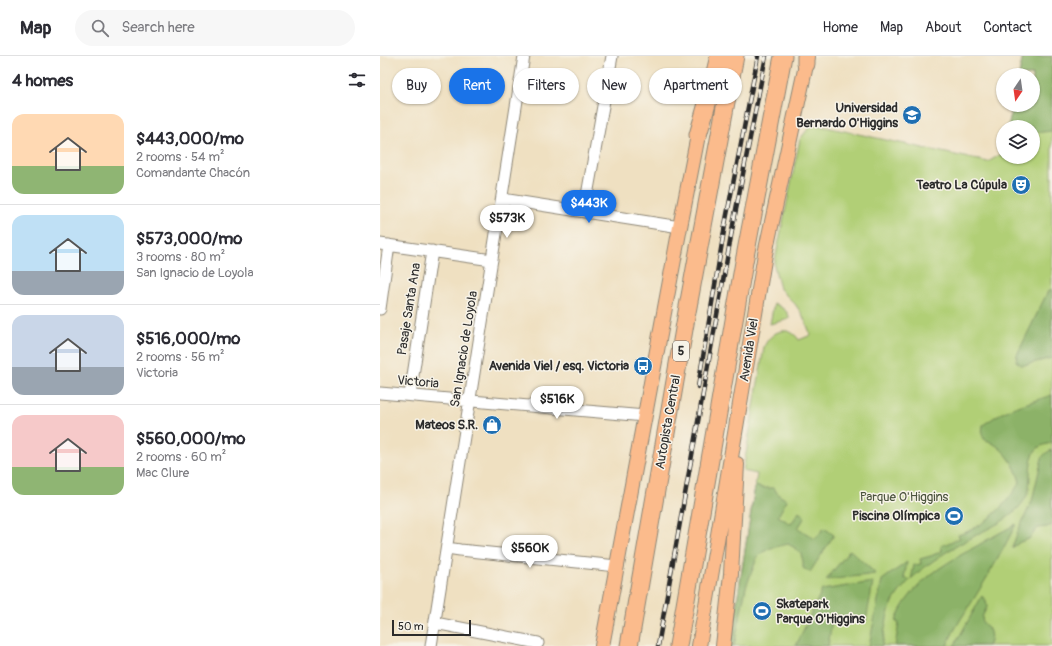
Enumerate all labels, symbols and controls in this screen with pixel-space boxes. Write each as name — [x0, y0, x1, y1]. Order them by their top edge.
search box — [75, 10, 355, 46]
text: Map — [20, 16, 51, 40]
icon: search — [89, 17, 111, 39]
text: Search here — [121, 18, 195, 37]
text: Home — [823, 19, 858, 36]
text: Map — [880, 19, 903, 36]
text: About — [925, 19, 961, 36]
text: Contact — [983, 19, 1032, 36]
chip: Buy — [392, 68, 441, 104]
chip: Rent — [449, 68, 505, 104]
chip: Filters — [513, 68, 579, 104]
chip: New — [587, 68, 641, 104]
chip: Apartment — [649, 68, 742, 104]
north arrow — [996, 68, 1040, 112]
map controls — [996, 68, 1040, 164]
icon: filters — [346, 69, 368, 91]
text: 4 homes — [12, 70, 73, 91]
place label: Universidad Bernardo O'Higgins — [796, 100, 898, 131]
school or university icon: Universidad Bernardo O'Higgins — [901, 104, 923, 126]
button: layers — [996, 120, 1040, 164]
text: $443,000/mo — [136, 128, 244, 149]
icon: home — [44, 130, 92, 178]
text: 2 rooms · 54 m² — [136, 149, 224, 165]
text: Comandante Chacón — [136, 165, 250, 181]
theatre icon: Teatro La Cúpula — [1010, 174, 1032, 196]
place label: Teatro La Cúpula — [915, 177, 1007, 193]
pin: $443K — [561, 190, 617, 224]
text: $443K — [570, 195, 608, 211]
pin: $573K — [479, 205, 535, 239]
text: $573K — [489, 210, 525, 226]
text: $573,000/mo — [136, 228, 242, 249]
icon: home — [44, 231, 92, 279]
text: 3 rooms · 80 m² — [136, 249, 225, 265]
street label: Pasaje Santa Ana — [394, 262, 424, 356]
text: San Ignacio de Loyola — [136, 265, 253, 281]
street label: San Ignacio de Loyola — [447, 290, 481, 408]
street label: Avenida Viel — [736, 317, 762, 383]
text: $516,000/mo — [136, 328, 240, 349]
icon: home — [44, 331, 92, 379]
road number: 5 — [673, 341, 689, 361]
text: 2 rooms · 56 m² — [136, 349, 224, 365]
bus stop icon: Avenida Viel / esq. Victoria — [632, 355, 654, 377]
place label: Avenida Viel / esq. Victoria — [489, 358, 629, 374]
text: Victoria — [136, 365, 178, 381]
street label: Victoria — [396, 372, 440, 392]
street label: Autopista Central — [652, 374, 684, 470]
pin: $516K — [529, 386, 585, 420]
text: $516K — [540, 391, 574, 407]
shop icon: Mateos S.R. — [481, 414, 503, 436]
place label: Mateos S.R. — [415, 417, 478, 433]
text: $560,000/mo — [136, 428, 245, 449]
icon: home — [44, 431, 92, 479]
text: 2 rooms · 60 m² — [136, 449, 226, 465]
text: Mac Clure — [136, 465, 189, 481]
park label: Parque O'Higgins — [860, 489, 949, 505]
sports icon: Piscina Olímpica — [943, 505, 965, 527]
place label: Piscina Olímpica — [852, 508, 940, 524]
pin: $560K — [502, 535, 558, 569]
text: $560K — [511, 540, 549, 556]
place label: Skatepark Parque O'Higgins — [776, 596, 865, 627]
sports icon: Skatepark Parque O'Higgins — [751, 600, 773, 622]
scale bar — [392, 618, 471, 637]
text: 50 m — [398, 620, 424, 633]

